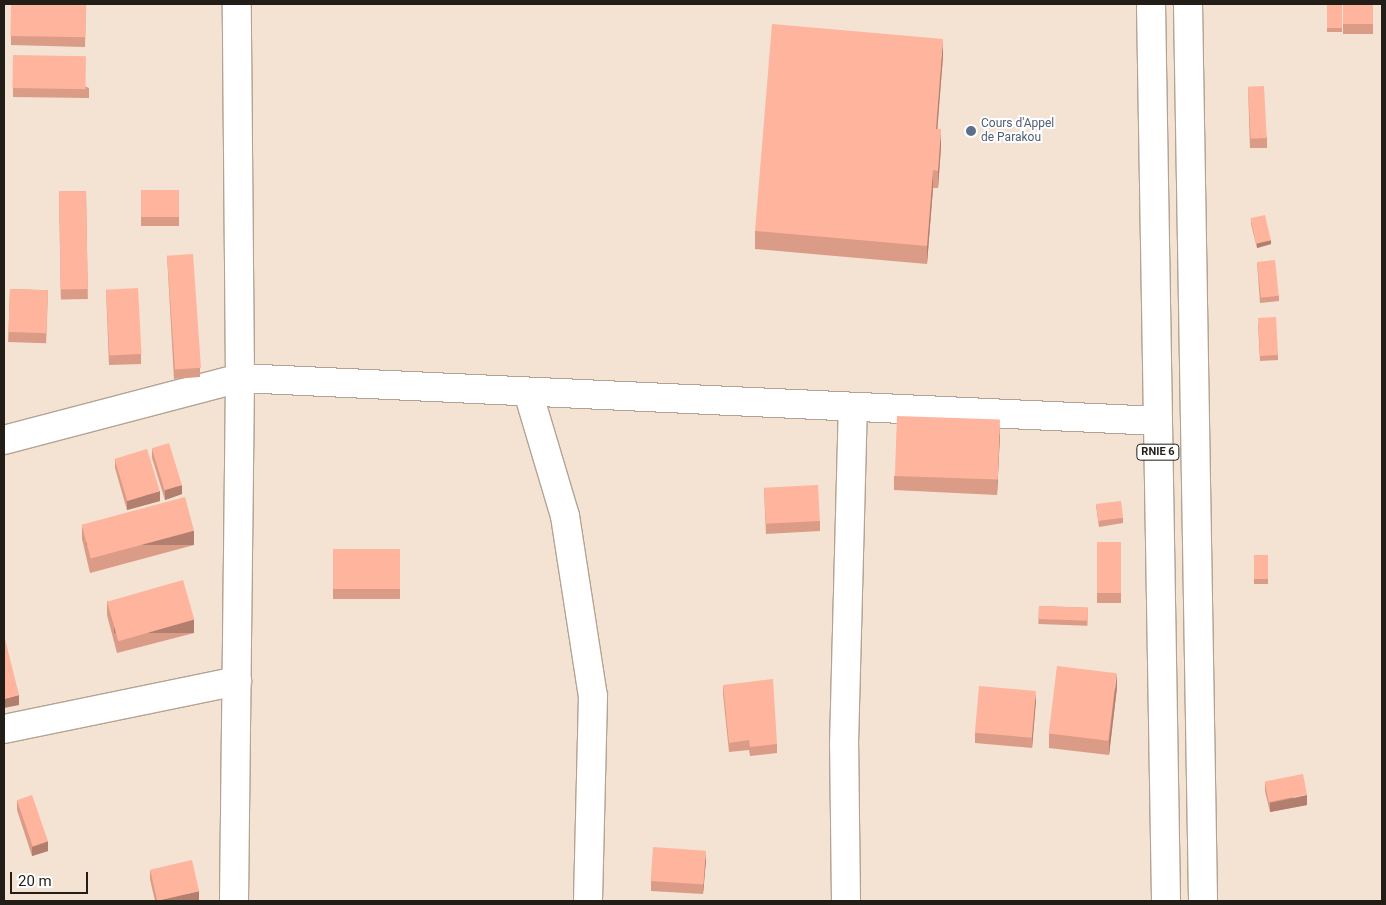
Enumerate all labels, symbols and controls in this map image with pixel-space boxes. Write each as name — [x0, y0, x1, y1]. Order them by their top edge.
place label: Cours d'Appel de Parakou — [981, 117, 1054, 145]
marker: Cours d'Appel de Parakou — [965, 125, 977, 137]
road number: RNIE 6 — [1136, 444, 1180, 461]
scale bar — [12, 862, 90, 894]
text: 20 m — [18, 872, 52, 890]

